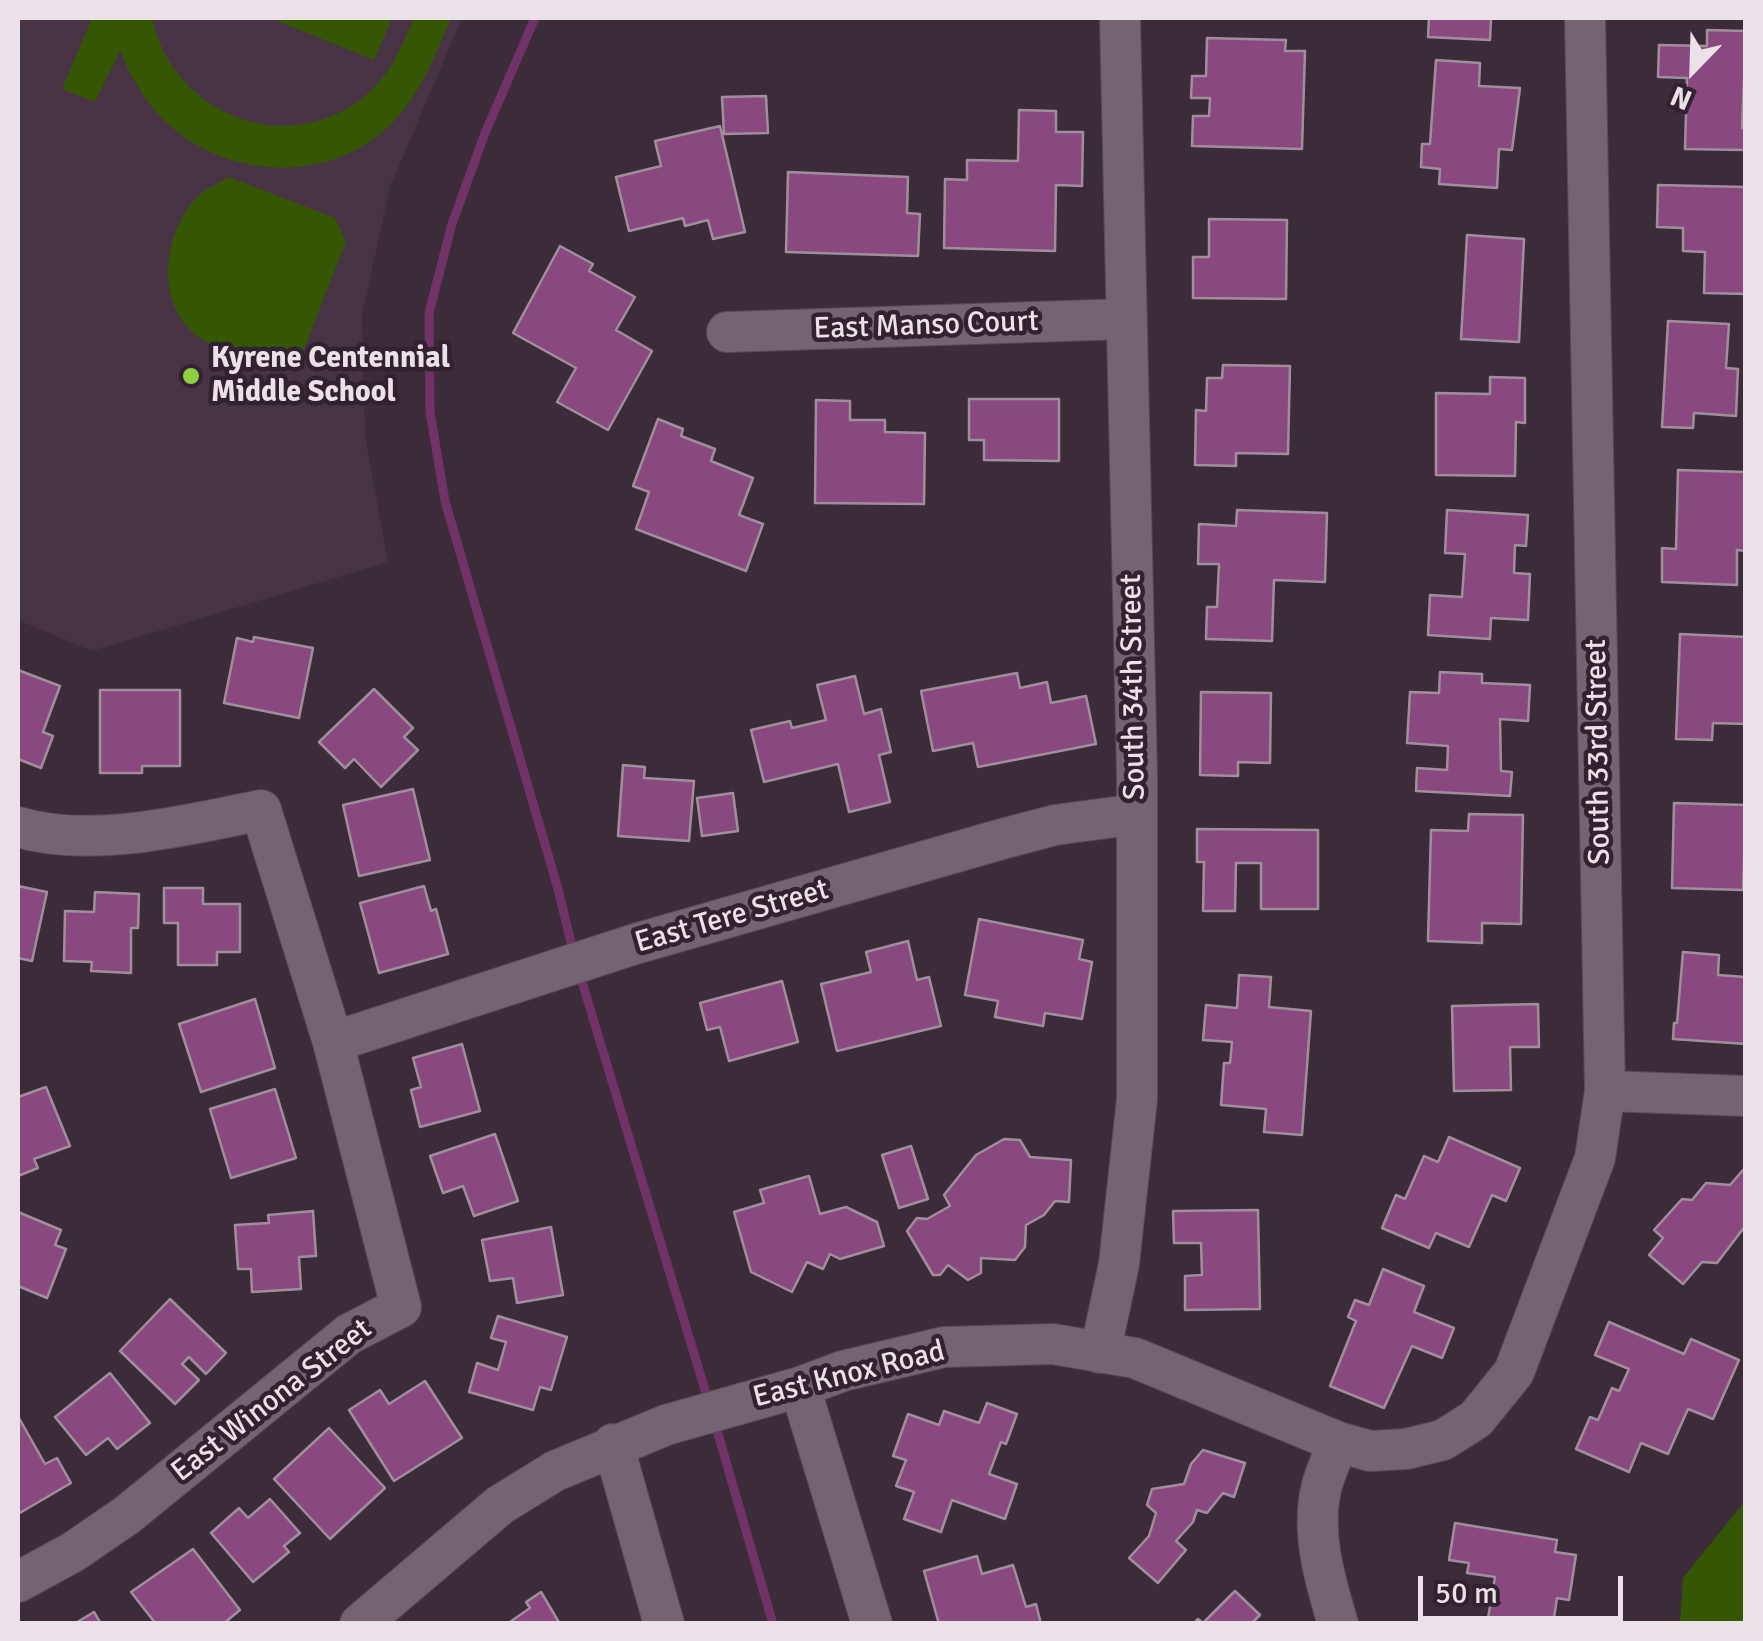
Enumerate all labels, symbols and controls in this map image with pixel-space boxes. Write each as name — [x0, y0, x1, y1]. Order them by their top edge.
north arrow — [1643, 20, 1743, 120]
text: N — [1666, 78, 1697, 117]
street label: East Manso Court — [813, 304, 1039, 348]
place label: Kyrene Centennial Middle School — [211, 341, 450, 412]
marker: Kyrene Centennial Middle School — [180, 365, 202, 387]
street label: South 34th Street — [1114, 574, 1154, 800]
street label: South 33rd Street — [1579, 639, 1619, 865]
street label: East Tere Street — [631, 872, 833, 962]
street label: East Winona Street — [165, 1312, 379, 1490]
street label: East Knox Road — [749, 1334, 949, 1416]
scale bar — [1423, 1556, 1628, 1618]
text: 50 m — [1435, 1575, 1498, 1612]

